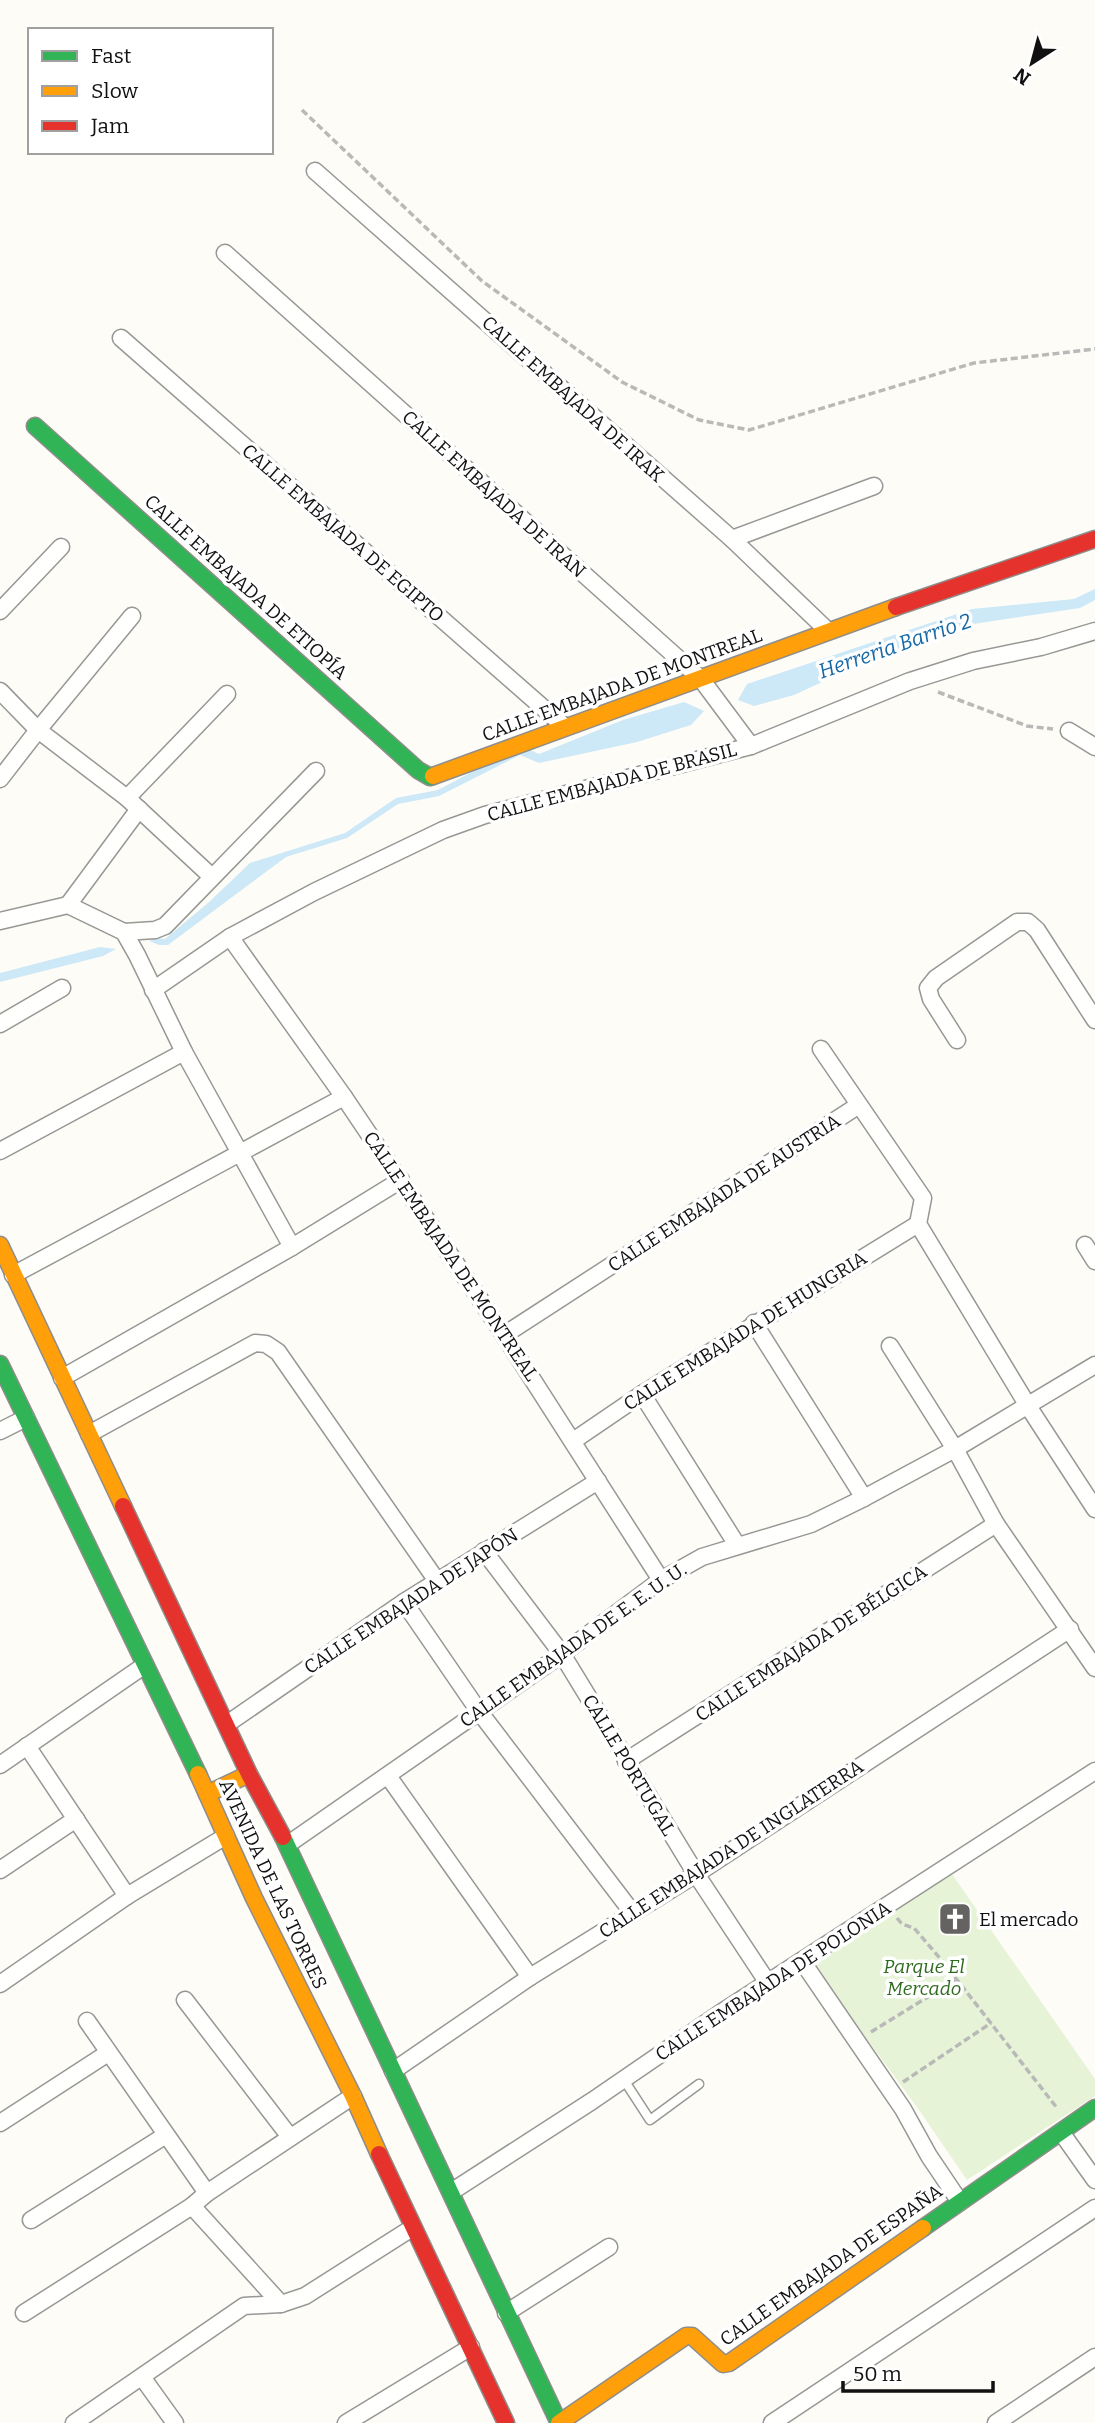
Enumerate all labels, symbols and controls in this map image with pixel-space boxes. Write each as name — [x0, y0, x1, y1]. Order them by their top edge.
legend — [28, 28, 273, 154]
north arrow — [997, 28, 1067, 98]
text: Fast — [91, 43, 132, 69]
text: N — [1009, 63, 1035, 90]
text: Slow — [91, 78, 138, 104]
text: Jam — [90, 113, 129, 139]
street label: CALLE EMBAJADA DE IRAK — [477, 311, 669, 487]
street label: CALLE EMBAJADA DE IRAN — [397, 405, 591, 583]
street label: CALLE EMBAJADA DE EGIPTO — [237, 439, 449, 627]
street label: CALLE EMBAJADA DE ETIOPÍA — [140, 490, 353, 685]
water label: Herreria Barrio 2 — [815, 608, 975, 684]
street label: CALLE EMBAJADA DE MONTREAL — [479, 624, 765, 746]
street label: CALLE EMBAJADA DE BRASIL — [485, 738, 739, 826]
street label: CALLE EMBAJADA DE AUSTRIA — [604, 1109, 845, 1277]
street label: CALLE EMBAJADA DE MONTREAL — [359, 1127, 543, 1385]
street label: CALLE EMBAJADA DE HUNGRIA — [619, 1246, 871, 1416]
street label: CALLE EMBAJADA DE JAPÓN — [300, 1523, 522, 1679]
street label: CALLE EMBAJADA DE E. E. U. U. — [455, 1558, 691, 1732]
street label: CALLE EMBAJADA DE BÉLGICA — [691, 1559, 931, 1727]
street label: CALLE PORTUGAL — [578, 1690, 680, 1840]
street label: CALLE EMBAJADA DE INGLATERRA — [594, 1754, 868, 1943]
street label: AVENIDA DE LAS TORRES — [214, 1775, 332, 1993]
street label: CALLE EMBAJADA DE POLONIA — [651, 1896, 895, 2066]
church icon: El mercado — [936, 1900, 974, 1938]
place label: El mercado — [979, 1908, 1079, 1931]
park label: Parque El Mercado — [883, 1955, 965, 2000]
street label: CALLE EMBAJADA DE ESPAÑA — [715, 2179, 947, 2351]
scale bar — [843, 2350, 993, 2394]
text: 50 m — [853, 2361, 902, 2387]

